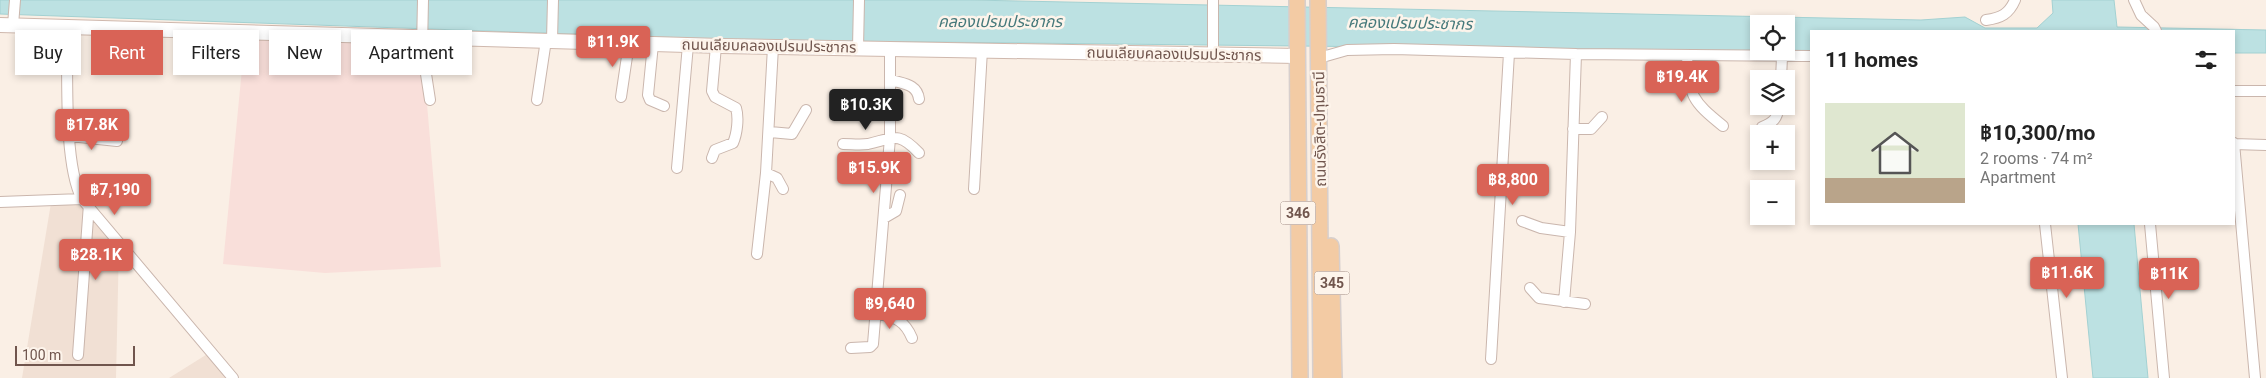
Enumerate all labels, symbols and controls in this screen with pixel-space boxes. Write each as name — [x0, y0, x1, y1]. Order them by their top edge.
water label: คลองเปรมประชากร — [938, 12, 1063, 31]
water label: คลองเปรมประชากร — [1348, 12, 1473, 34]
map controls — [1750, 15, 1795, 225]
button: locate — [1750, 15, 1795, 60]
pin: ฿11.9K — [572, 26, 654, 68]
chip: Buy — [15, 30, 81, 75]
chip: Rent — [91, 30, 163, 75]
chip: Filters — [173, 30, 259, 75]
chip: New — [269, 30, 341, 75]
chip: Apartment — [351, 30, 472, 75]
text: ฿11.9K — [587, 32, 639, 51]
street label: ถนนเลียบคลองเปรมประชากร — [682, 35, 856, 57]
street label: ถนนเลียบคลองเปรมประชากร — [1087, 43, 1261, 65]
icon: filters — [2192, 46, 2220, 74]
text: 11 homes — [1825, 48, 1918, 72]
pin: ฿19.4K — [1641, 61, 1723, 103]
text: ฿19.4K — [1656, 67, 1708, 86]
button: layers — [1750, 70, 1795, 115]
street label: ถนนรังสิต-ปทุมธานี — [1310, 71, 1330, 187]
pin: ฿10.3K — [825, 88, 907, 131]
text: ฿10.3K — [840, 95, 892, 114]
pin: ฿17.8K — [51, 108, 133, 151]
text: ฿17.8K — [66, 115, 118, 134]
text: ฿10,300/mo — [1980, 121, 2095, 145]
icon: home — [1865, 123, 1925, 183]
button: + — [1750, 125, 1795, 170]
text: 2 rooms · 74 m² — [1980, 149, 2093, 168]
pin: ฿15.9K — [833, 152, 915, 194]
text: ฿15.9K — [848, 158, 900, 177]
pin: ฿8,800 — [1472, 164, 1554, 206]
text: Apartment — [1980, 168, 2056, 187]
text: ฿8,800 — [1488, 170, 1538, 189]
pin: ฿7,190 — [74, 174, 156, 216]
text: ฿7,190 — [90, 180, 140, 199]
button: − — [1750, 180, 1795, 225]
road number: 346 — [1280, 202, 1316, 224]
pin: ฿28.1K — [55, 238, 137, 281]
text: ฿28.1K — [70, 245, 122, 264]
pin: ฿11.6K — [2026, 256, 2108, 299]
pin: ฿11K — [2139, 258, 2199, 300]
text: ฿11.6K — [2041, 263, 2093, 282]
text: ฿11K — [2150, 264, 2188, 283]
road number: 345 — [1314, 272, 1350, 294]
pin: ฿9,640 — [849, 288, 931, 330]
text: ฿9,640 — [865, 294, 915, 313]
scale bar — [15, 343, 135, 366]
text: 100 m — [22, 347, 61, 363]

